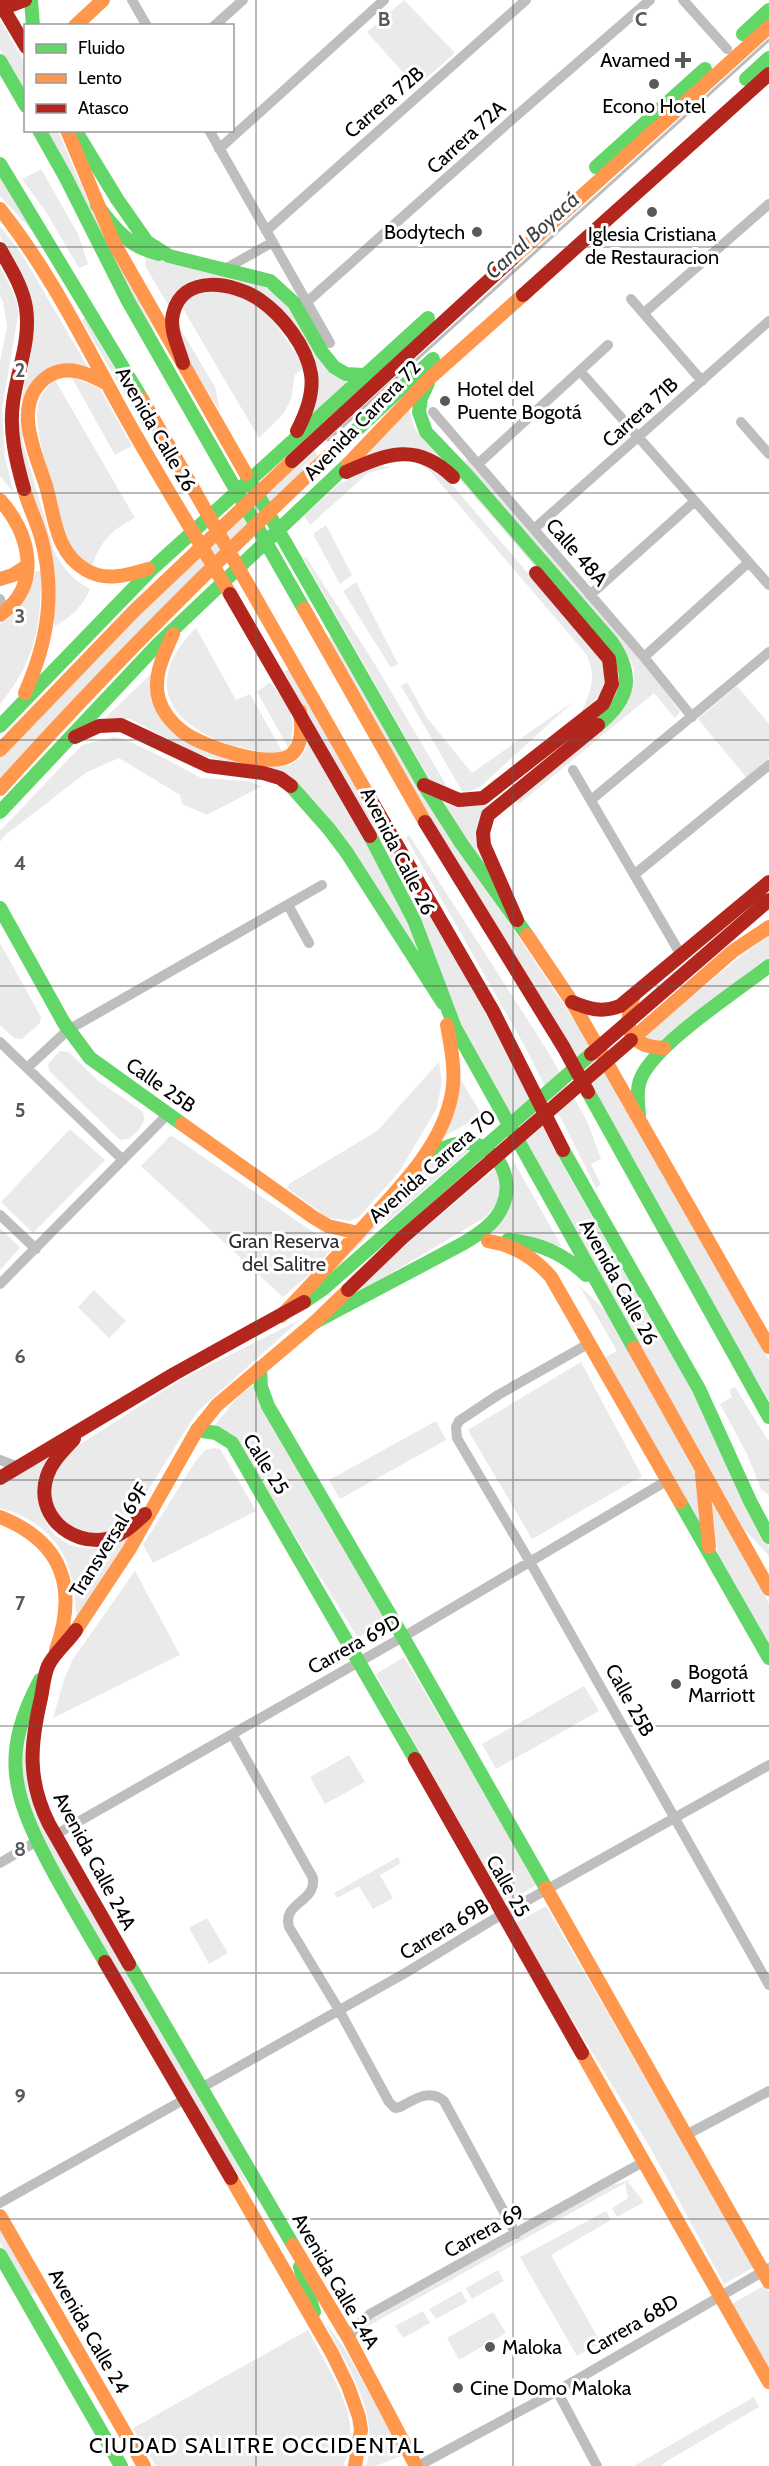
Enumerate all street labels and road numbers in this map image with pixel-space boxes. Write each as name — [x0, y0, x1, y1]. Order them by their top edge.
street label: Carrera 72B — [339, 61, 429, 143]
street label: Carrera 72A — [422, 95, 511, 179]
street label: Avenida Carrera 72 — [299, 355, 425, 485]
street label: Avenida Calle 26 — [111, 362, 201, 496]
street label: Carrera 71B — [597, 372, 683, 452]
street label: Calle 48A — [541, 513, 613, 591]
street label: Avenida Calle 26 — [356, 783, 440, 919]
street label: Calle 25B — [122, 1052, 200, 1118]
street label: Avenida Carrera 70 — [363, 1104, 501, 1228]
street label: Avenida Calle 26 — [575, 1215, 663, 1349]
street label: Calle 25 — [238, 1429, 294, 1499]
street label: Transversal 69F — [64, 1478, 154, 1602]
street label: Carrera 69D — [304, 1609, 404, 1679]
street label: Calle 25B — [600, 1660, 660, 1741]
street label: Avenida Calle 24A — [49, 1788, 142, 1935]
street label: Calle 25 — [481, 1851, 535, 1921]
street label: Carrera 69B — [395, 1893, 493, 1965]
street label: Carrera 69 — [440, 2199, 528, 2263]
street label: Avenida Calle 24A — [287, 2209, 385, 2354]
street label: Avenida Calle 24 — [44, 2264, 135, 2398]
street label: Carrera 68D — [581, 2289, 683, 2361]

